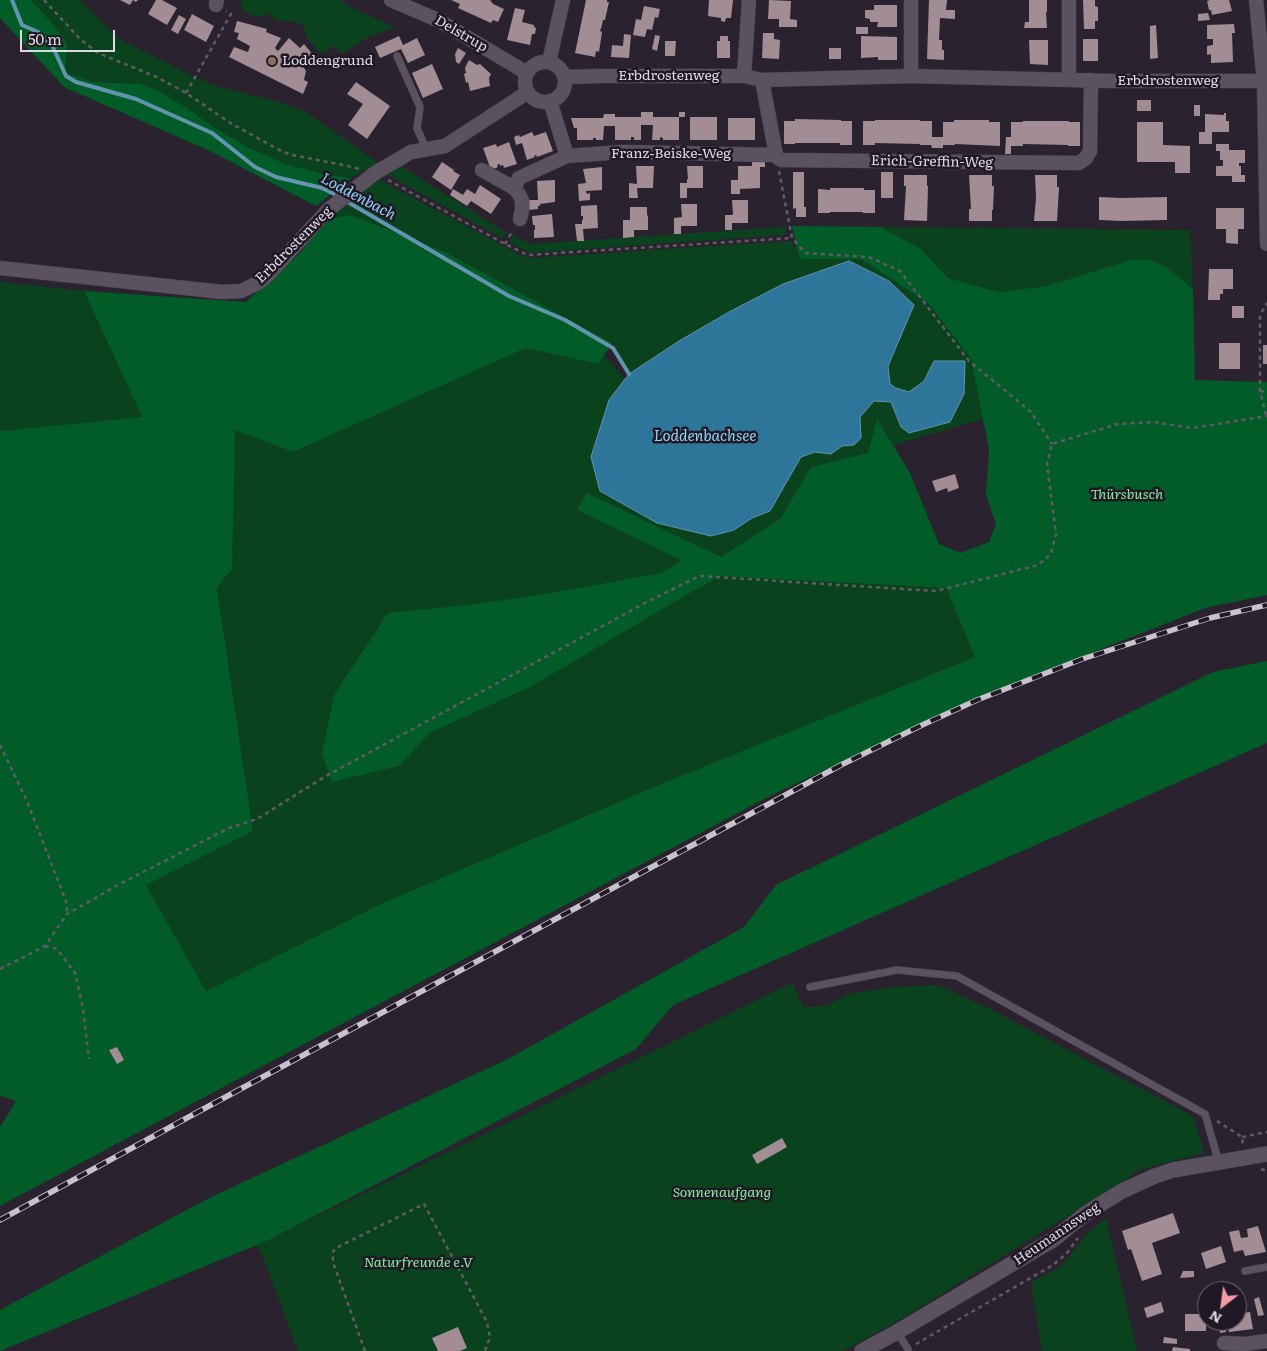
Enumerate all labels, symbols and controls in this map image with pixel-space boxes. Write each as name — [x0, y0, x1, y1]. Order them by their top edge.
street label: Delstrup — [432, 12, 490, 56]
scale bar — [22, 20, 118, 52]
text: 50 m — [28, 27, 62, 50]
place label: Loddengrund — [282, 53, 373, 69]
marker: Loddengrund — [266, 55, 278, 67]
street label: Erbdrostenweg — [618, 68, 720, 84]
street label: Erbdrostenweg — [1117, 73, 1219, 89]
street label: Franz-Beiske-Weg — [611, 146, 731, 162]
street label: Erich-Greffin-Weg — [871, 153, 993, 171]
water label: Loddenbach — [318, 170, 398, 224]
street label: Erbdrostenweg — [252, 203, 336, 287]
water label: Loddenbachsee — [654, 428, 756, 446]
park label: Thürsbusch — [1091, 487, 1163, 503]
park label: Sonnenaufgang — [673, 1185, 771, 1201]
street label: Heumannsweg — [1011, 1199, 1103, 1269]
park label: Naturfreunde e.V — [364, 1255, 472, 1271]
north arrow — [1197, 1281, 1247, 1331]
text: N — [1205, 1307, 1225, 1330]

